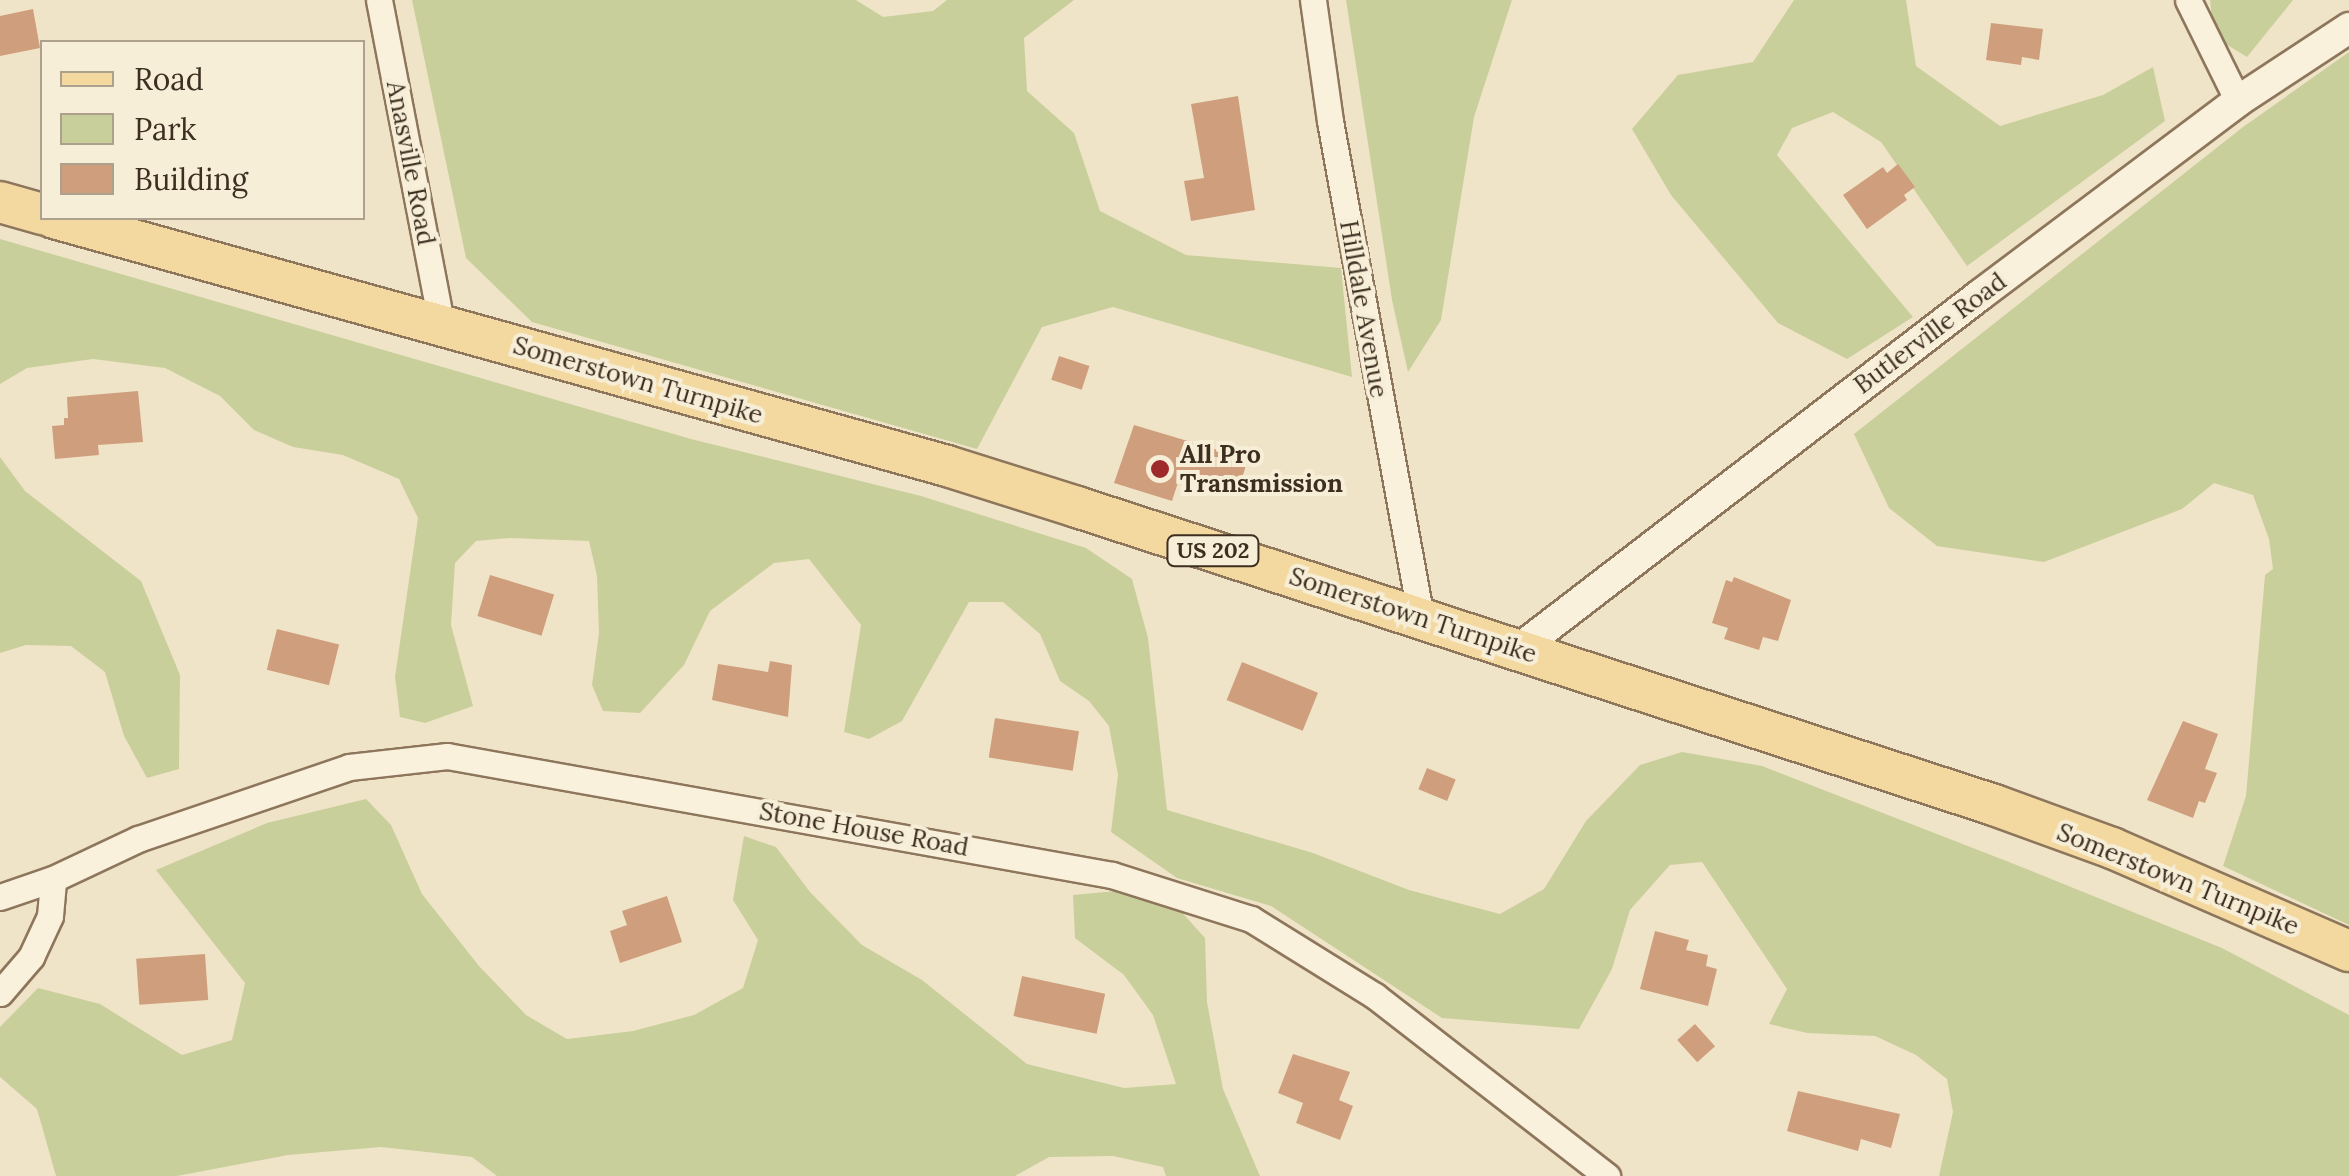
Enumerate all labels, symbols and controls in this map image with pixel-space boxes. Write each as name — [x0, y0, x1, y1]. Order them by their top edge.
legend — [40, 40, 365, 220]
text: Road — [134, 60, 204, 98]
street label: Anasville Road — [380, 78, 442, 248]
text: Park — [134, 110, 196, 148]
text: Building — [134, 160, 248, 198]
street label: Hilldale Avenue — [1334, 218, 1394, 400]
street label: Butlerville Road — [1848, 266, 2012, 400]
street label: Somerstown Turnpike — [510, 330, 766, 430]
place label: All Pro Transmission — [1180, 440, 1343, 499]
marker: All Pro Transmission — [1149, 458, 1171, 480]
road number: US 202 — [1166, 534, 1260, 568]
street label: Somerstown Turnpike — [1286, 561, 1540, 669]
street label: Stone House Road — [757, 796, 971, 862]
street label: Somerstown Turnpike — [2053, 817, 2303, 941]

